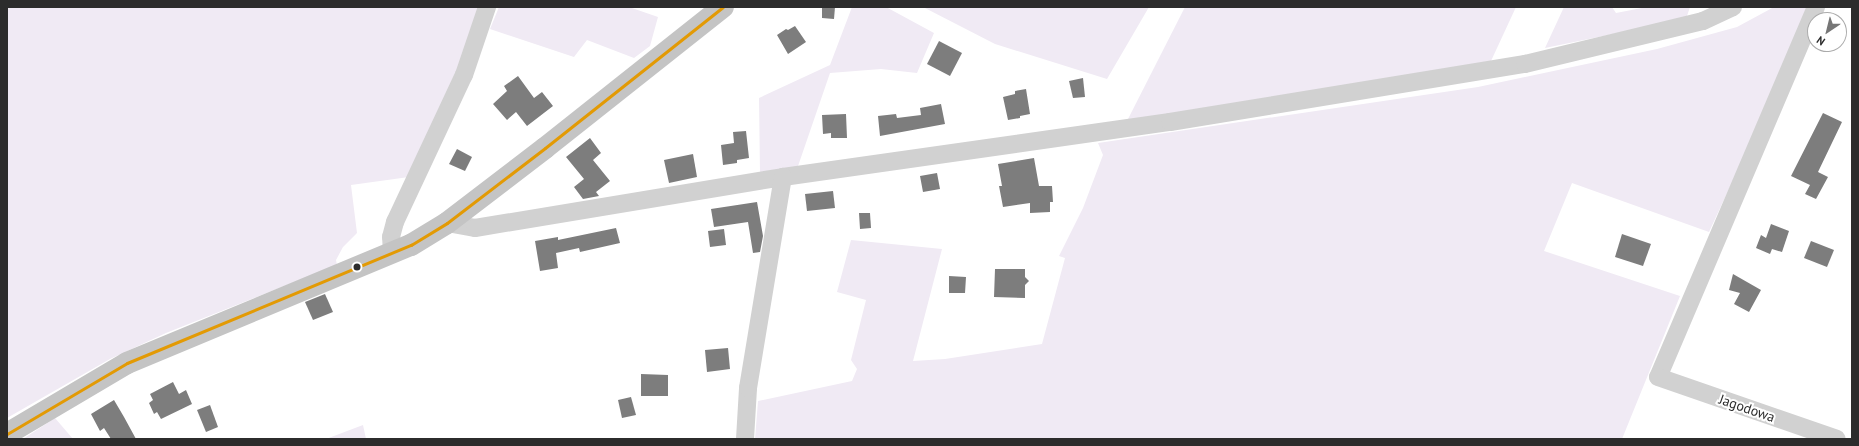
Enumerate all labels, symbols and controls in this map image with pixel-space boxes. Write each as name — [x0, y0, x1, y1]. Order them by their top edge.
north arrow — [1807, 12, 1847, 52]
text: N — [1814, 33, 1828, 49]
unlabelled marker — [352, 262, 362, 272]
street label: Jagodowa — [1717, 391, 1777, 425]

